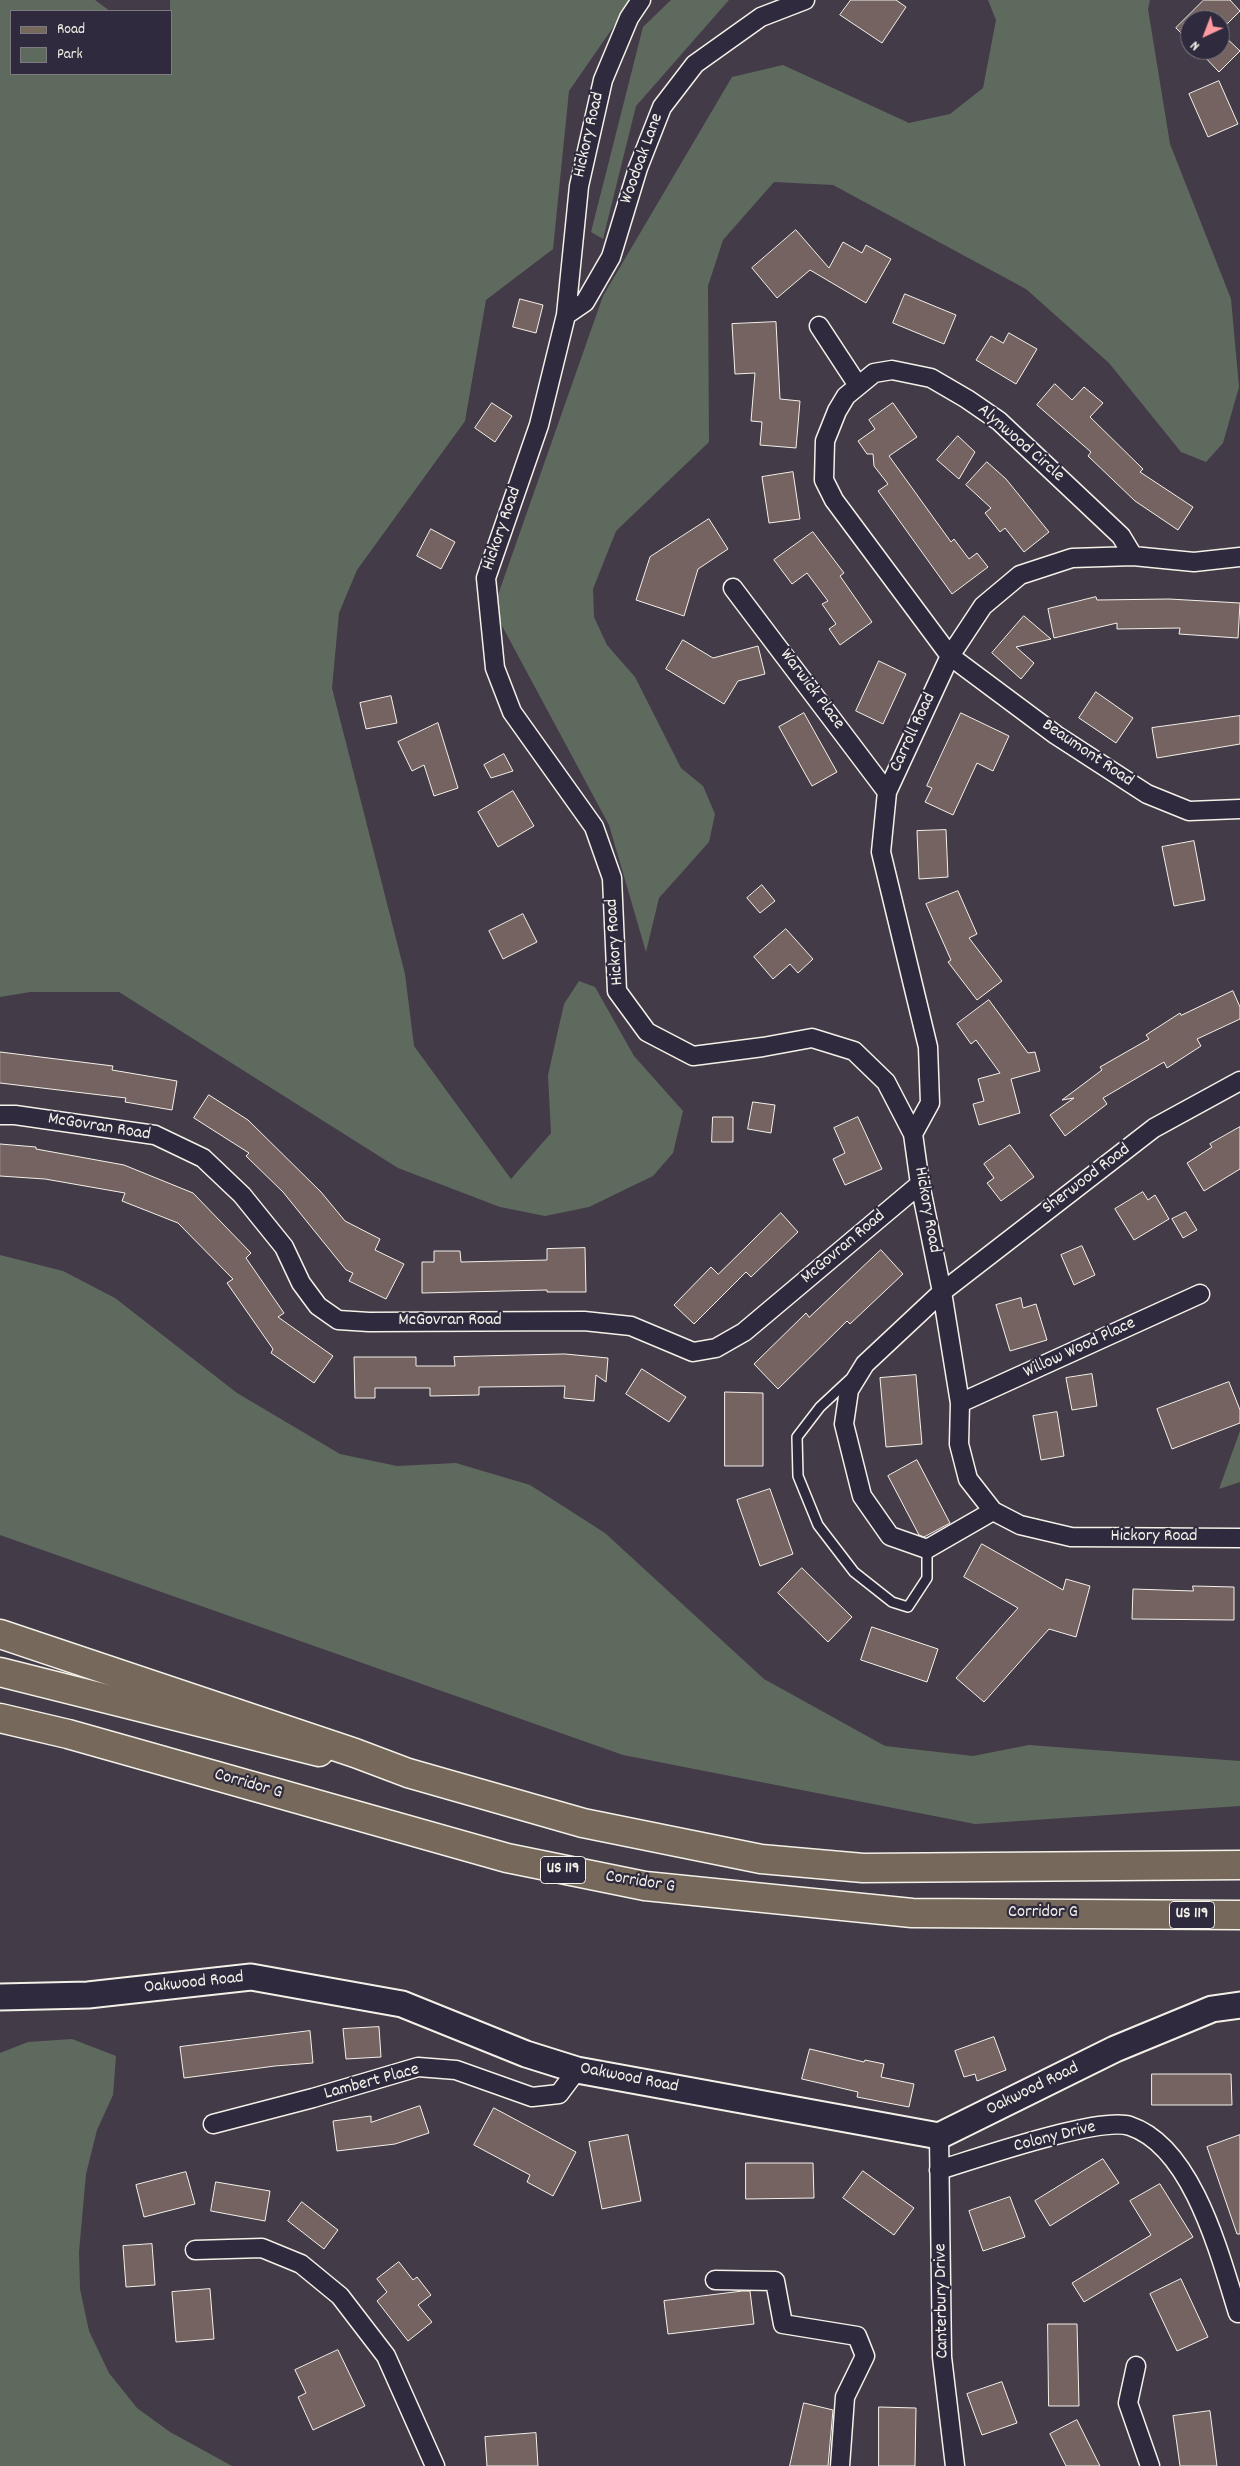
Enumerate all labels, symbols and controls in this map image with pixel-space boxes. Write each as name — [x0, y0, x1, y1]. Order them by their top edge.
legend — [10, 10, 172, 75]
north arrow — [1180, 10, 1230, 60]
text: Road — [57, 19, 85, 41]
text: N — [1186, 36, 1205, 55]
text: Park — [57, 44, 83, 66]
street label: Hickory Road — [570, 90, 610, 180]
street label: Woodoak Lane — [617, 111, 669, 207]
street label: Alynwood Circle — [972, 400, 1068, 488]
street label: Hickory Road — [479, 484, 527, 574]
street label: Warwick Place — [774, 646, 848, 734]
street label: Carroll Road — [886, 690, 942, 776]
street label: Beaumont Road — [1037, 715, 1137, 793]
street label: Hickory Road — [602, 898, 630, 986]
street label: McGovran Road — [46, 1109, 152, 1147]
street label: Sherwood Road — [1039, 1140, 1135, 1220]
street label: Hickory Road — [908, 1165, 944, 1255]
street label: McGovran Road — [797, 1206, 891, 1290]
street label: McGovran Road — [398, 1311, 502, 1333]
street label: Willow Wood Place — [1021, 1314, 1139, 1384]
street label: Hickory Road — [1111, 1527, 1197, 1549]
street label: Corridor G — [211, 1765, 285, 1805]
road number: US 119 — [540, 1856, 586, 1884]
street label: Corridor G — [604, 1867, 676, 1899]
road number: US 119 — [1170, 1902, 1214, 1928]
street label: Corridor G — [1008, 1903, 1078, 1925]
street label: Oakwood Road — [143, 1968, 245, 2000]
street label: Oakwood Road — [983, 2058, 1083, 2122]
street label: Oakwood Road — [578, 2059, 680, 2099]
street label: Lambert Place — [322, 2060, 422, 2106]
street label: Colony Drive — [1012, 2117, 1098, 2159]
street label: Canterbury Drive — [931, 2243, 955, 2359]

